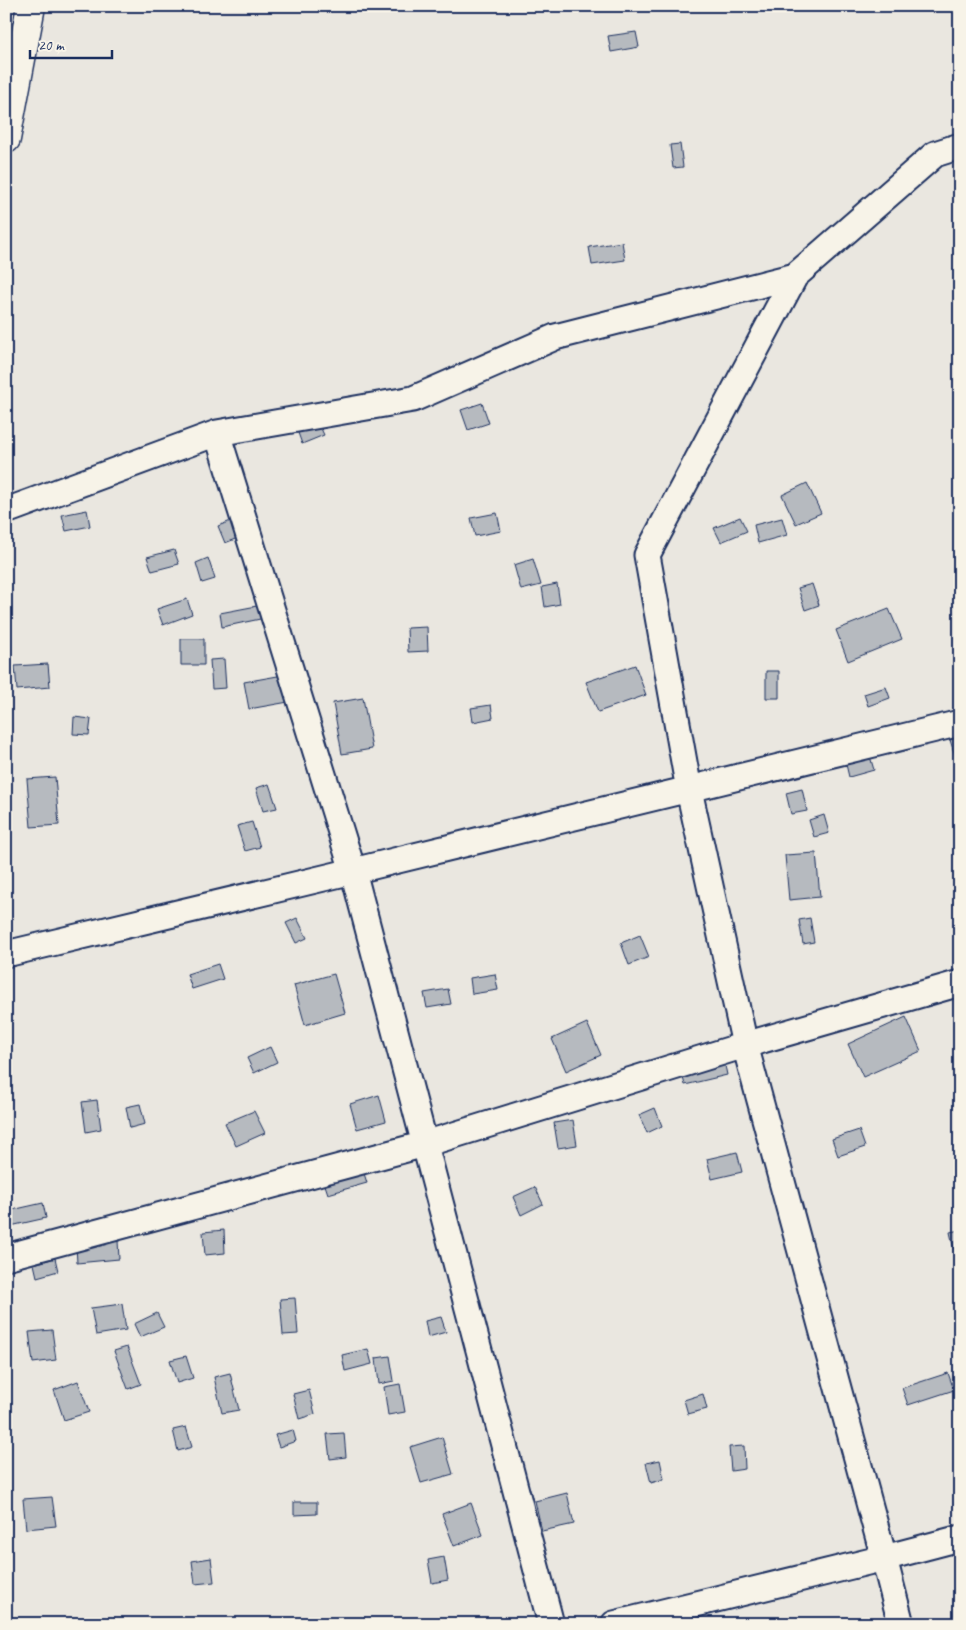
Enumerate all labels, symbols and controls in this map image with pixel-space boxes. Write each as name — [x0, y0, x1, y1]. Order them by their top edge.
scale bar — [30, 28, 112, 60]
text: 20 m — [38, 36, 65, 55]

